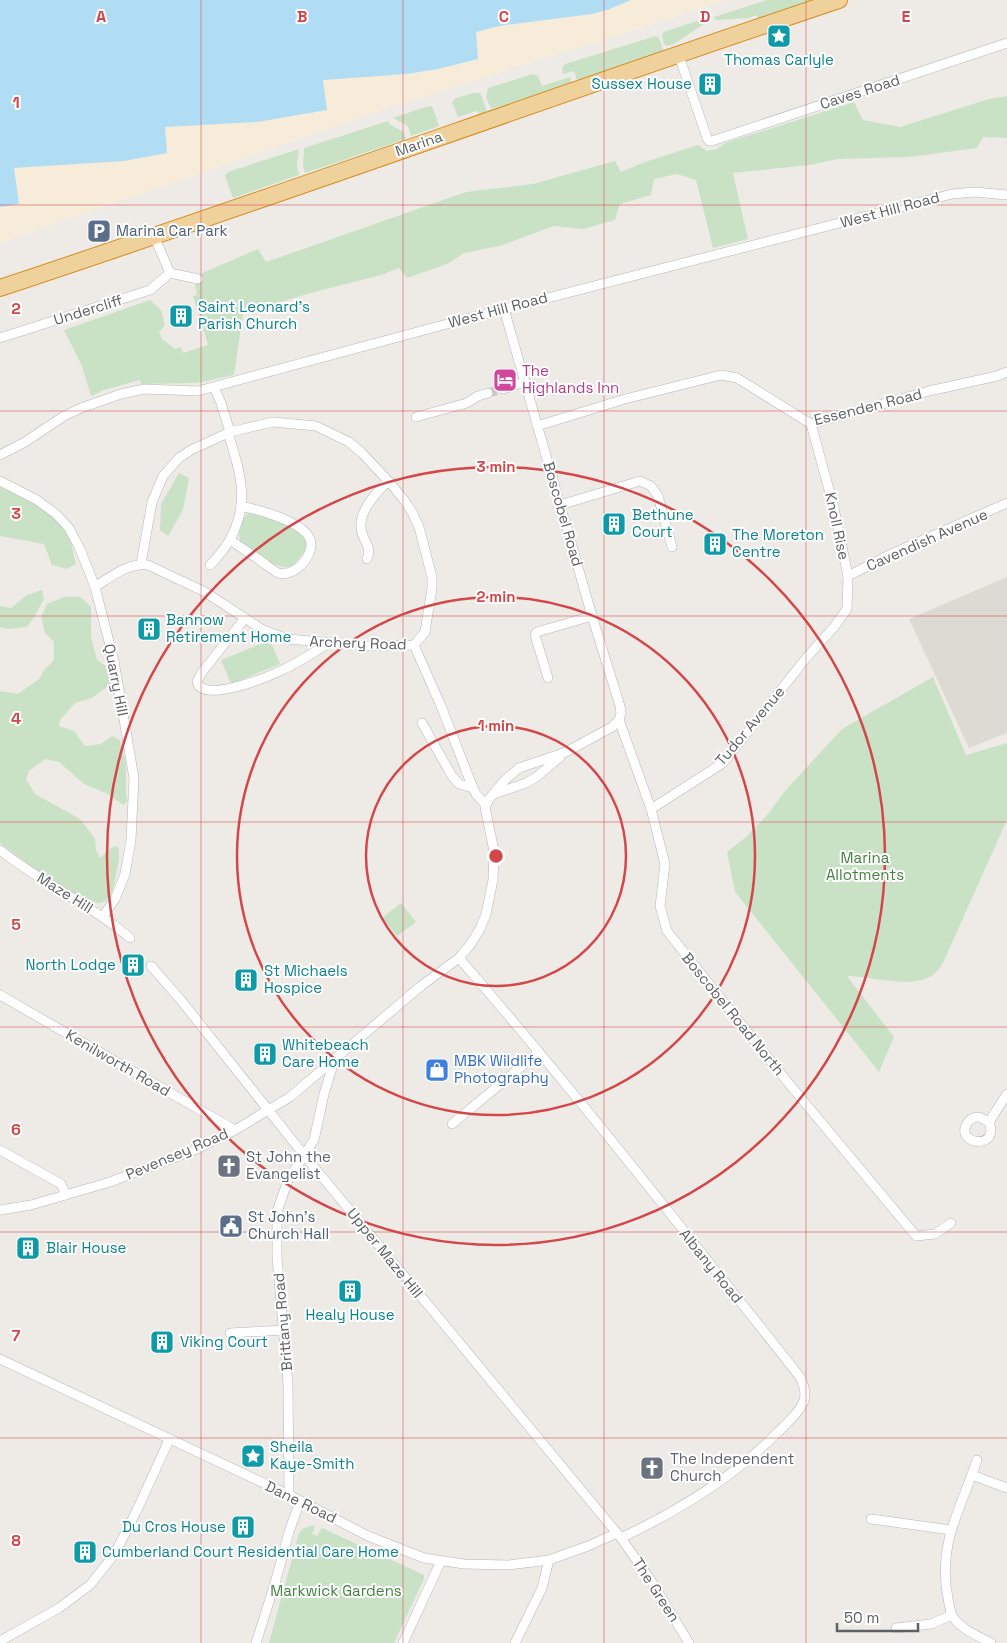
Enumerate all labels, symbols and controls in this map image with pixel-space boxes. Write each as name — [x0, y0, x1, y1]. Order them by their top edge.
text: A — [96, 6, 106, 27]
text: B — [297, 6, 307, 27]
text: C — [499, 6, 509, 27]
text: D — [700, 6, 710, 27]
text: E — [902, 6, 911, 27]
place icon: Thomas Carlyle — [766, 23, 792, 49]
place label: Thomas Carlyle — [724, 50, 834, 69]
street label: Caves Road — [817, 70, 902, 113]
building icon: Sussex House — [697, 71, 723, 97]
place label: Sussex House — [592, 74, 692, 93]
text: 1 — [12, 92, 20, 113]
street label: Marina — [393, 126, 445, 160]
street label: West Hill Road — [838, 187, 942, 232]
parking icon: Marina Car Park — [86, 218, 112, 244]
place label: Marina Car Park — [116, 221, 228, 240]
street label: West Hill Road — [446, 287, 550, 332]
street label: Undercliff — [51, 290, 125, 329]
place label: Saint Leonard's Parish Church — [198, 297, 310, 333]
text: 2 — [11, 298, 21, 319]
building icon: Saint Leonard's Parish Church — [168, 303, 194, 329]
place label: The Highlands Inn — [522, 361, 619, 397]
hotel icon: The Highlands Inn — [492, 367, 518, 393]
street label: Essenden Road — [812, 384, 924, 429]
text: 3 min — [477, 457, 515, 476]
street label: Boscobel Road — [539, 459, 588, 568]
street label: Knoll Rise — [821, 490, 854, 562]
text: 3 — [11, 503, 21, 524]
street label: Cavendish Avenue — [863, 504, 991, 575]
place label: Bethune Court — [632, 505, 694, 541]
building icon: Bethune Court — [601, 511, 627, 537]
place label: The Moreton Centre — [732, 525, 824, 561]
building icon: The Moreton Centre — [702, 531, 728, 557]
text: 2 min — [477, 587, 515, 606]
place label: Bannow Retirement Home — [166, 610, 291, 646]
building icon: Bannow Retirement Home — [136, 616, 162, 642]
street label: Archery Road — [309, 631, 407, 654]
street label: Quarry Hill — [100, 642, 133, 718]
street label: Tudor Avenue — [711, 682, 788, 769]
text: 4 — [11, 708, 21, 729]
text: 1 min — [478, 716, 514, 735]
centre of rings — [487, 847, 505, 865]
park label: Marina Allotments — [826, 848, 904, 884]
street label: Maze Hill — [34, 868, 97, 917]
text: 5 — [11, 914, 21, 935]
street label: Boscobel Road North — [678, 948, 789, 1079]
building icon: North Lodge — [120, 952, 146, 978]
place label: North Lodge — [26, 955, 116, 974]
place label: St Michaels Hospice — [264, 961, 348, 997]
building icon: St Michaels Hospice — [233, 967, 259, 993]
street label: Kenilworth Road — [62, 1025, 174, 1100]
place label: Whitebeach Care Home — [282, 1035, 369, 1071]
building icon: Whitebeach Care Home — [252, 1041, 278, 1067]
place label: MBK Wildlife Photography — [454, 1051, 549, 1087]
shop icon: MBK Wildlife Photography — [424, 1057, 450, 1083]
text: 6 — [11, 1119, 21, 1140]
street label: Pevensey Road — [123, 1123, 231, 1184]
place label: St John the Evangelist — [246, 1147, 331, 1183]
church icon: St John the Evangelist — [216, 1153, 242, 1179]
street label: Upper Maze Hill — [343, 1204, 428, 1302]
place label: St John's Church Hall — [248, 1207, 329, 1243]
public building icon: St John's Church Hall — [218, 1213, 244, 1239]
street label: Albany Road — [676, 1225, 747, 1307]
building icon: Blair House — [15, 1235, 41, 1261]
place label: Blair House — [46, 1238, 127, 1257]
street label: Brittany Road — [269, 1272, 296, 1372]
building icon: Healy House — [337, 1278, 363, 1304]
place label: Healy House — [305, 1305, 395, 1324]
text: 7 — [12, 1325, 21, 1346]
building icon: Viking Court — [149, 1329, 175, 1355]
place label: Viking Court — [180, 1332, 268, 1351]
place label: Sheila Kaye-Smith — [270, 1437, 354, 1473]
place icon: Sheila Kaye-Smith — [240, 1443, 266, 1469]
place label: The Independent Church — [670, 1449, 794, 1485]
church icon: The Independent Church — [639, 1455, 665, 1481]
street label: Dane Road — [262, 1476, 340, 1527]
building icon: Du Cros House — [230, 1514, 256, 1540]
place label: Du Cros House — [122, 1517, 226, 1536]
text: 8 — [11, 1530, 21, 1551]
building icon: Cumberland Court Residential Care Home — [72, 1539, 98, 1565]
place label: Cumberland Court Residential Care Home — [102, 1542, 399, 1561]
street label: The Green — [629, 1554, 684, 1626]
park label: Markwick Gardens — [270, 1581, 402, 1600]
scale bar — [837, 1600, 918, 1632]
text: 50 m — [844, 1608, 879, 1627]

